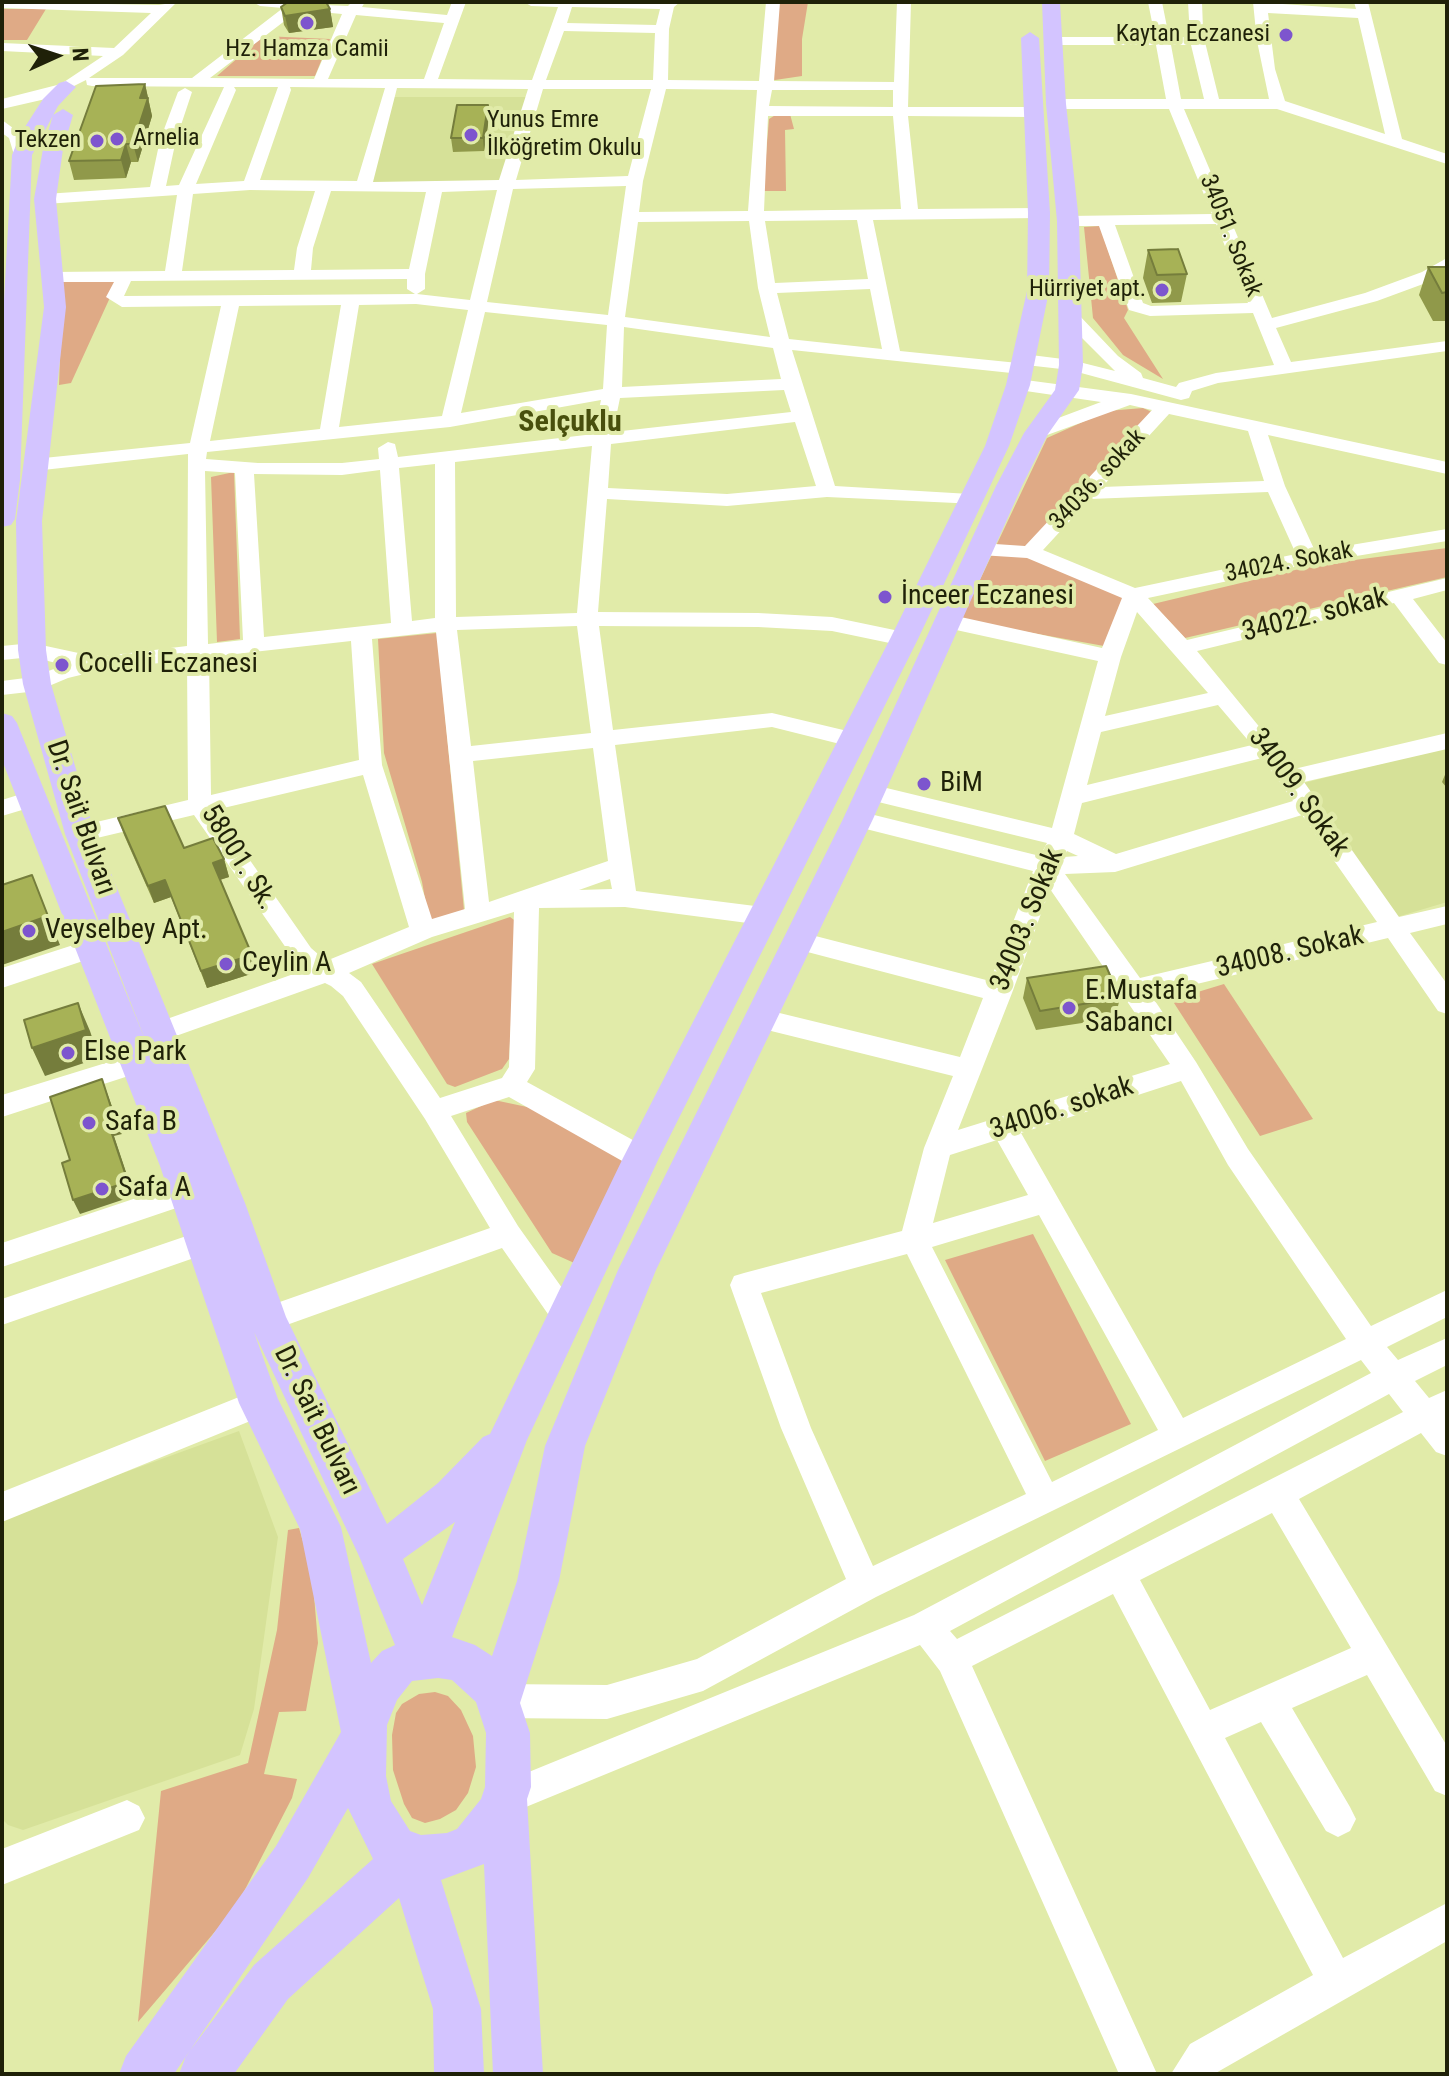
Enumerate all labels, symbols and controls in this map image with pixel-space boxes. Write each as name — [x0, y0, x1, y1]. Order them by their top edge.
marker: Hz. Hamza Camii — [298, 14, 316, 32]
north arrow — [16, 16, 96, 96]
place label: Kaytan Eczanesi — [1116, 21, 1270, 49]
marker: Kaytan Eczanesi — [1277, 26, 1295, 44]
place label: Hz. Hamza Camii — [225, 36, 389, 64]
text: N — [68, 47, 93, 62]
place label: Yunus Emre İlköğretim Okulu — [487, 107, 642, 163]
place label: Arnelia — [133, 125, 200, 153]
marker: Yunus Emre İlköğretim Okulu — [462, 126, 480, 144]
place label: Tekzen — [14, 127, 81, 155]
marker: Arnelia — [108, 130, 126, 148]
marker: Tekzen — [88, 132, 106, 150]
street label: 34051. Sokak — [1193, 171, 1267, 301]
place label: Hürriyet apt. — [1029, 276, 1146, 304]
marker: Hürriyet apt. — [1153, 281, 1171, 299]
district label: Selçuklu — [518, 405, 622, 441]
street label: 34036. sokak — [1044, 424, 1152, 536]
street label: 34024. Sokak — [1223, 537, 1355, 589]
place label: İnceer Eczanesi — [901, 580, 1074, 614]
street label: 34022. sokak — [1239, 582, 1391, 650]
marker: İnceer Eczanesi — [876, 588, 894, 606]
place label: Cocelli Eczanesi — [78, 648, 258, 682]
marker: Cocelli Eczanesi — [53, 656, 71, 674]
street label: 34009. Sokak — [1240, 722, 1356, 864]
street label: Dr. Sait Bulvarı — [38, 736, 122, 900]
place label: BiM — [940, 767, 983, 801]
marker: BiM — [915, 775, 933, 793]
street label: 58001. Sk. — [193, 799, 283, 917]
street label: 34003. Sokak — [984, 844, 1072, 996]
place label: Veyselbey Apt. — [45, 914, 207, 948]
street label: 34008. Sokak — [1213, 920, 1367, 986]
marker: Veyselbey Apt. — [20, 922, 38, 940]
place label: Ceylin A — [242, 947, 331, 981]
marker: Ceylin A — [217, 955, 235, 973]
place label: E.Mustafa Sabancı — [1085, 975, 1198, 1041]
marker: E.Mustafa Sabancı — [1060, 999, 1078, 1017]
place label: Else Park — [84, 1036, 187, 1070]
marker: Else Park — [59, 1044, 77, 1062]
street label: 34006. sokak — [986, 1070, 1138, 1148]
place label: Safa B — [105, 1106, 177, 1140]
marker: Safa B — [80, 1114, 98, 1132]
place label: Safa A — [118, 1172, 191, 1206]
marker: Safa A — [93, 1180, 111, 1198]
street label: Dr. Sait Bulvarı — [266, 1341, 366, 1501]

